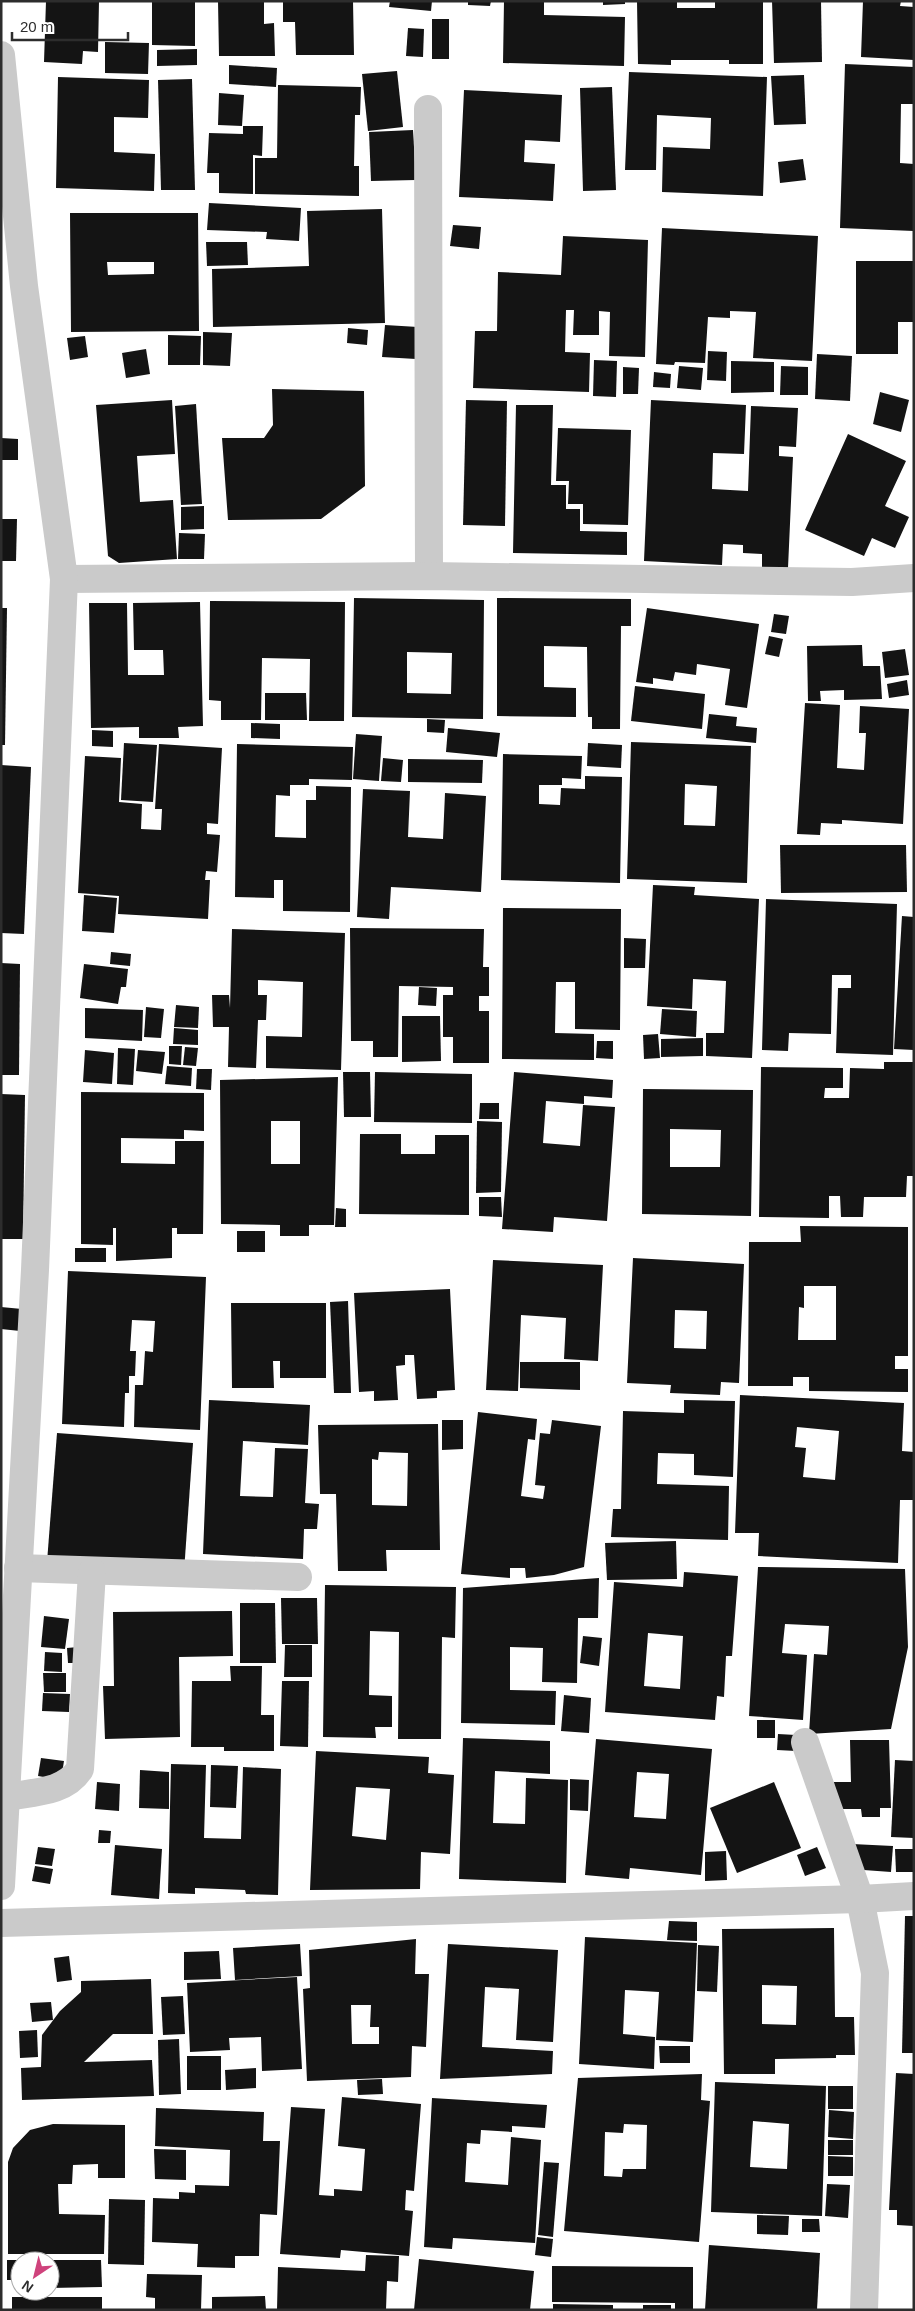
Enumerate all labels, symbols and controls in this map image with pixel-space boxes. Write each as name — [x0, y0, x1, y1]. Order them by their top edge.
scale bar — [12, 10, 129, 42]
text: 20 m — [20, 18, 53, 35]
north arrow — [10, 2251, 60, 2301]
text: N — [19, 2277, 36, 2296]

